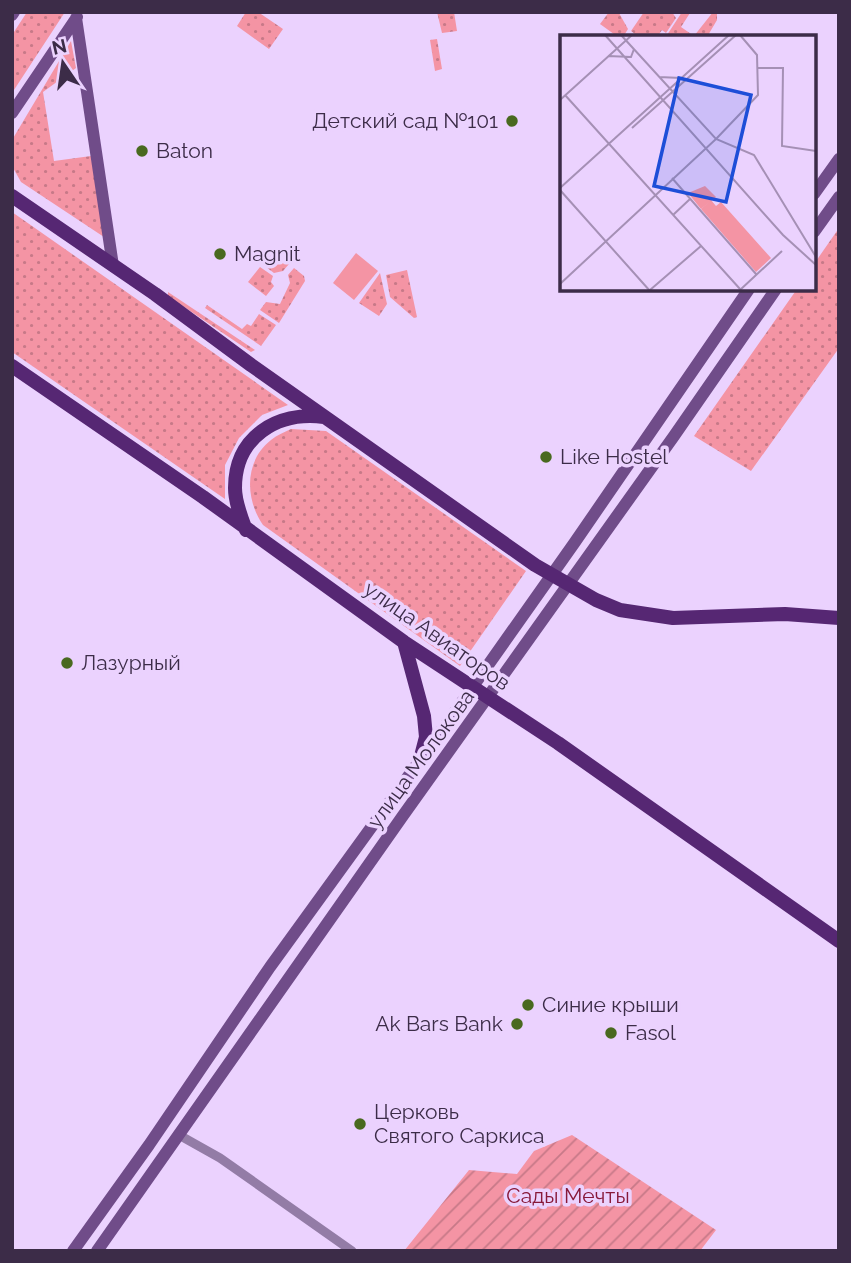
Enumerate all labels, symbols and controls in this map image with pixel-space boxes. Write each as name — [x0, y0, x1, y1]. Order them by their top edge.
north arrow — [28, 28, 98, 98]
text: N — [50, 34, 69, 59]
inset map — [560, 35, 816, 290]
place label: Детский сад №101 — [312, 108, 498, 133]
marker: Детский сад №101 — [504, 113, 520, 129]
place label: Baton — [156, 138, 213, 163]
marker: Baton — [134, 143, 150, 159]
place label: Magnit — [234, 241, 301, 266]
marker: Magnit — [212, 246, 228, 262]
place label: Like Hostel — [560, 444, 668, 469]
marker: Like Hostel — [538, 449, 554, 465]
street label: улица Авиаторов — [359, 576, 515, 695]
place label: Лазурный — [81, 650, 181, 675]
marker: Лазурный — [59, 655, 75, 671]
street label: улица Молокова — [362, 684, 479, 833]
place label: Синие крыши — [542, 992, 679, 1017]
marker: Синие крыши — [520, 997, 536, 1013]
place label: Ak Bars Bank — [375, 1011, 503, 1036]
marker: Ak Bars Bank — [509, 1016, 525, 1032]
place label: Fasol — [625, 1020, 676, 1045]
marker: Fasol — [603, 1025, 619, 1041]
place label: Церковь Святого Саркиса — [374, 1099, 545, 1148]
marker: Церковь Святого Саркиса — [352, 1116, 368, 1132]
park label: Сады Мечты — [506, 1183, 630, 1208]

